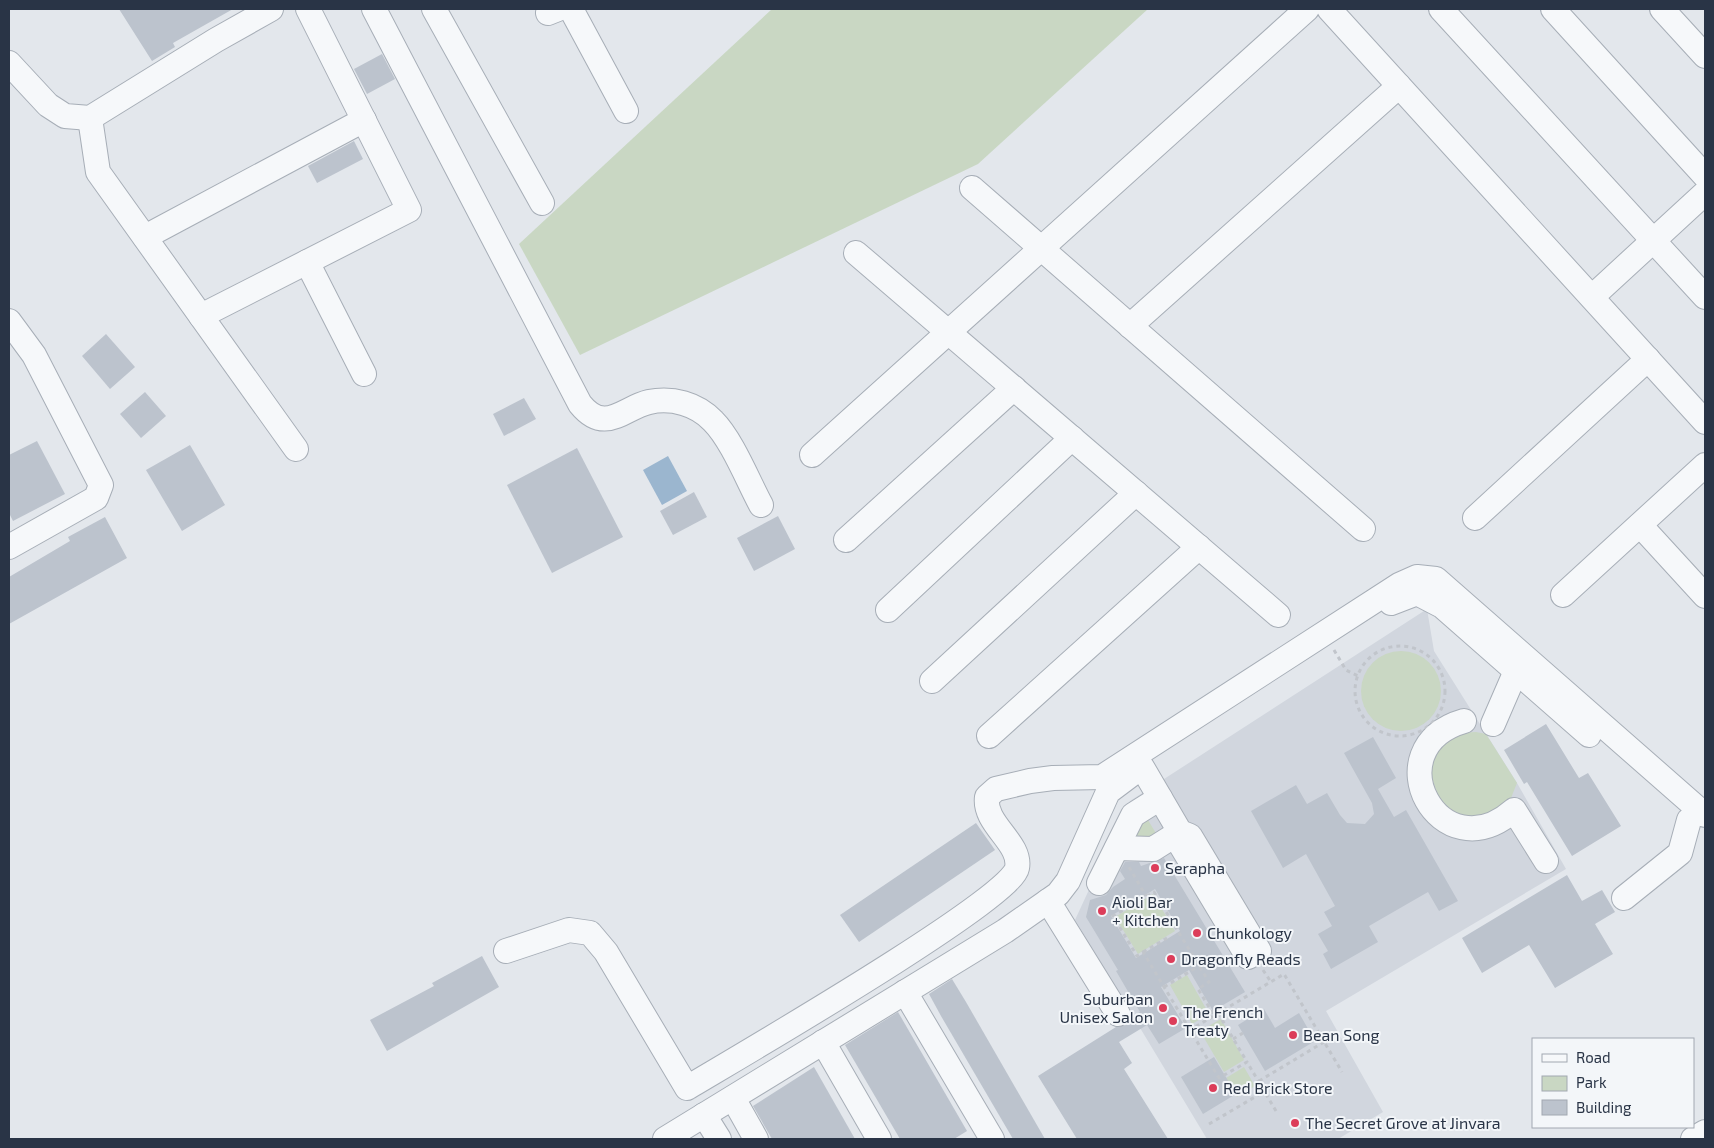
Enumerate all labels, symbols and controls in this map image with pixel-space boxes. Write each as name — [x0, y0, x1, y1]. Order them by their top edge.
place label: Serapha — [1165, 858, 1225, 877]
marker: Serapha — [1149, 862, 1161, 874]
place label: Aioli Bar + Kitchen — [1112, 892, 1179, 929]
marker: Aioli Bar + Kitchen — [1096, 905, 1108, 917]
place label: Chunkology — [1207, 923, 1293, 942]
marker: Chunkology — [1191, 927, 1203, 939]
place label: Dragonfly Reads — [1181, 949, 1301, 968]
marker: Dragonfly Reads — [1165, 953, 1177, 965]
place label: Suburban Unisex Salon — [1059, 989, 1153, 1026]
marker: Suburban Unisex Salon — [1157, 1002, 1169, 1014]
place label: The French Treaty — [1183, 1002, 1263, 1039]
marker: The French Treaty — [1167, 1015, 1179, 1027]
place label: Bean Song — [1303, 1025, 1380, 1044]
marker: Bean Song — [1287, 1029, 1299, 1041]
legend — [1532, 1038, 1694, 1128]
text: Road — [1576, 1048, 1611, 1066]
text: Park — [1576, 1073, 1607, 1091]
place label: Red Brick Store — [1223, 1078, 1333, 1097]
marker: Red Brick Store — [1207, 1082, 1219, 1094]
text: Building — [1576, 1098, 1632, 1116]
place label: The Secret Grove at Jinvara — [1305, 1113, 1501, 1132]
marker: The Secret Grove at Jinvara — [1289, 1117, 1301, 1129]

